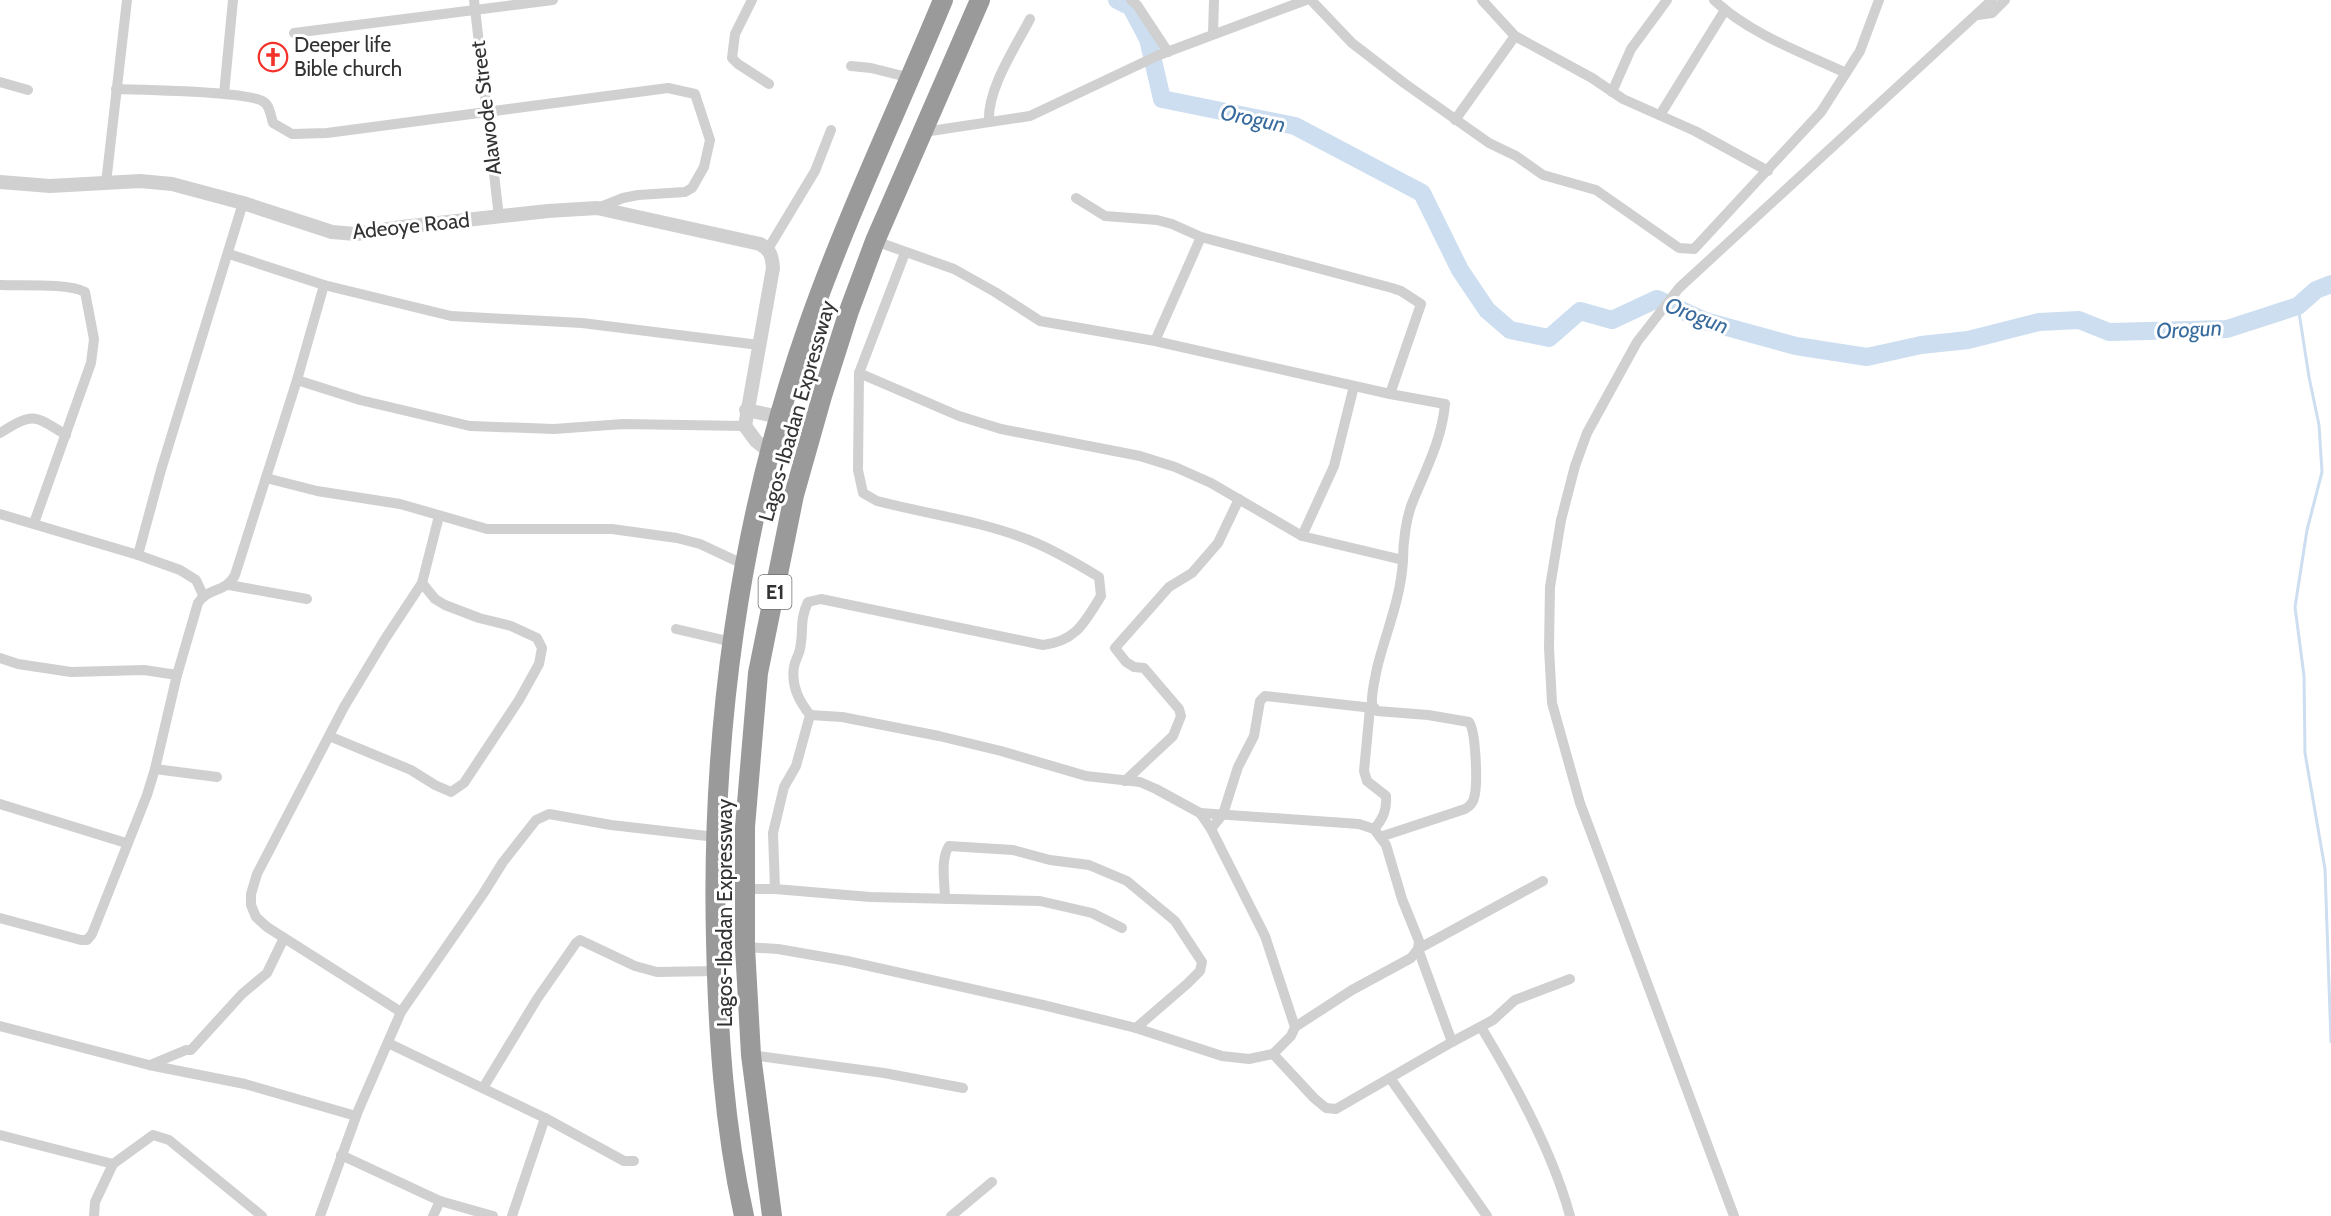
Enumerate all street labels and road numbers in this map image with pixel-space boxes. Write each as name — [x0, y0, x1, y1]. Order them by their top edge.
street label: Alawode Street — [465, 39, 506, 177]
street label: Adeoye Road — [351, 207, 471, 244]
street label: Lagos-Ibadan Expressway — [753, 297, 840, 524]
road number: E1 — [758, 575, 792, 609]
street label: Lagos-Ibadan Expressway — [712, 798, 737, 1027]

